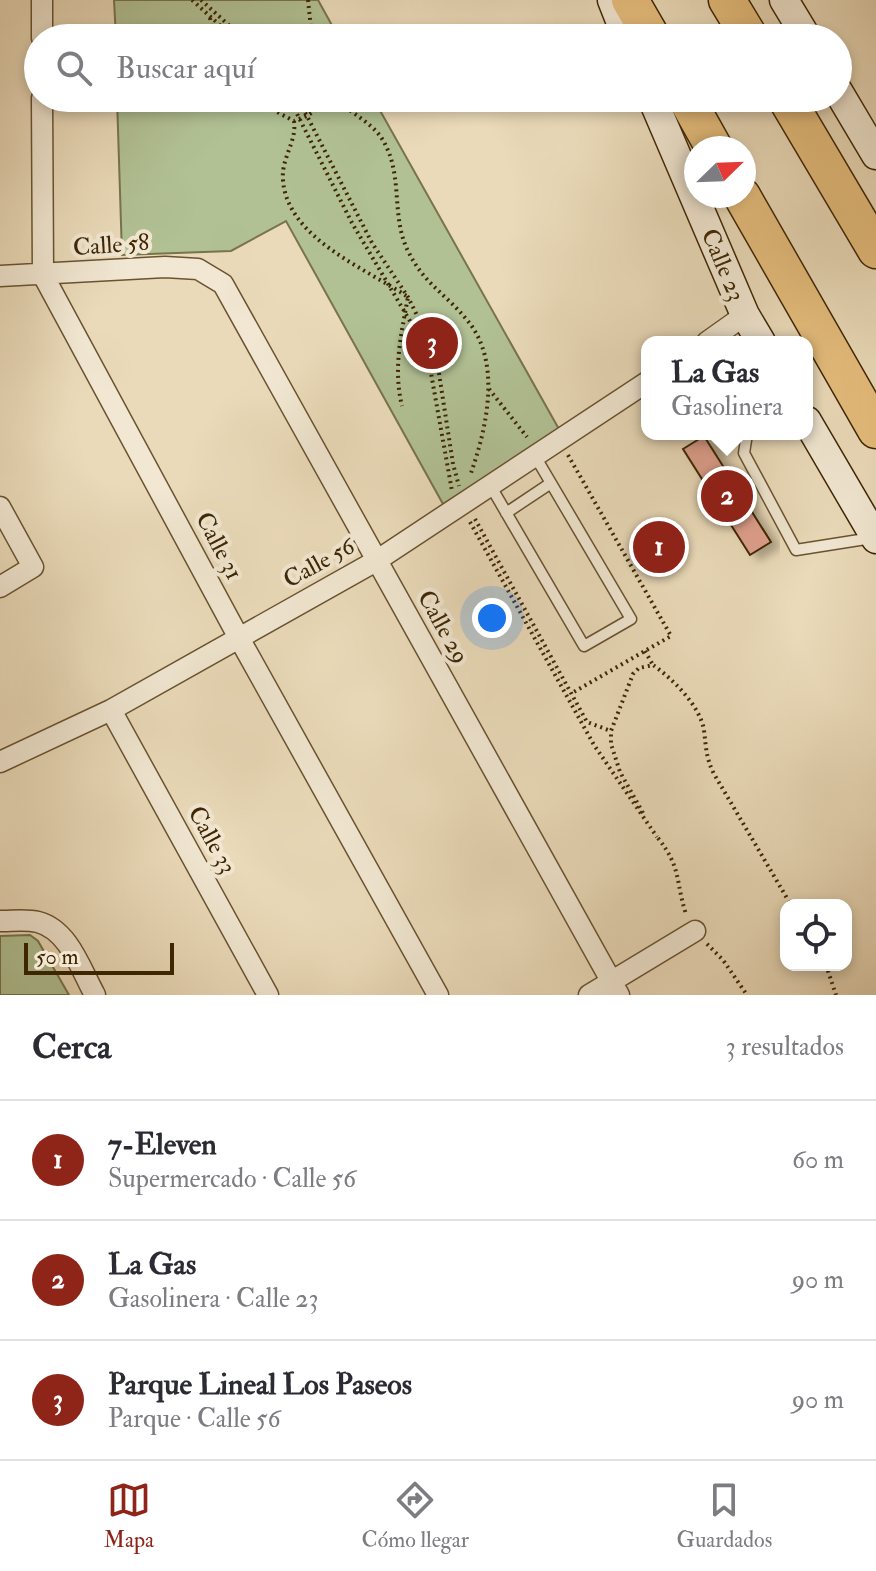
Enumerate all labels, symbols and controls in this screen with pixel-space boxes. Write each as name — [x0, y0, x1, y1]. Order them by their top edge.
search box — [24, 24, 852, 112]
icon: search — [52, 46, 96, 90]
text: Buscar aquí — [116, 50, 255, 87]
north arrow — [684, 136, 756, 208]
street label: Calle 23 — [694, 224, 752, 306]
street label: Calle 58 — [72, 227, 150, 263]
pin: 3 — [406, 313, 458, 373]
popup — [641, 336, 813, 440]
text: La Gas — [671, 354, 759, 391]
text: Gasolinera — [671, 391, 783, 423]
pin: 2 — [701, 466, 753, 526]
street label: Calle 31 — [188, 507, 250, 585]
pin: 1 — [633, 517, 685, 577]
street label: Calle 56 — [278, 530, 362, 595]
street label: Calle 29 — [410, 585, 476, 669]
your location — [472, 598, 512, 638]
street label: Calle 33 — [181, 801, 243, 879]
map controls — [780, 899, 852, 971]
button: locate — [780, 899, 852, 971]
scale bar — [24, 939, 174, 975]
text: 50 m — [36, 943, 78, 971]
text: Cerca — [32, 1026, 111, 1069]
text: 3 resultados — [726, 1031, 844, 1063]
text: 7-Eleven — [108, 1126, 217, 1163]
text: 1 — [53, 1144, 63, 1176]
text: 60 m — [792, 1144, 844, 1176]
text: Supermercado · Calle 56 — [108, 1163, 356, 1195]
text: La Gas — [108, 1246, 196, 1283]
text: 2 — [51, 1264, 65, 1296]
text: 90 m — [792, 1264, 844, 1296]
text: Gasolinera · Calle 23 — [108, 1283, 318, 1315]
text: Parque Lineal Los Paseos — [108, 1366, 412, 1403]
text: 3 — [53, 1384, 63, 1416]
text: 90 m — [792, 1384, 844, 1416]
text: Parque · Calle 56 — [108, 1403, 281, 1435]
tab: Mapa — [104, 1478, 154, 1554]
tab: Cómo llegar — [362, 1478, 469, 1554]
tab: Guardados — [676, 1478, 772, 1554]

